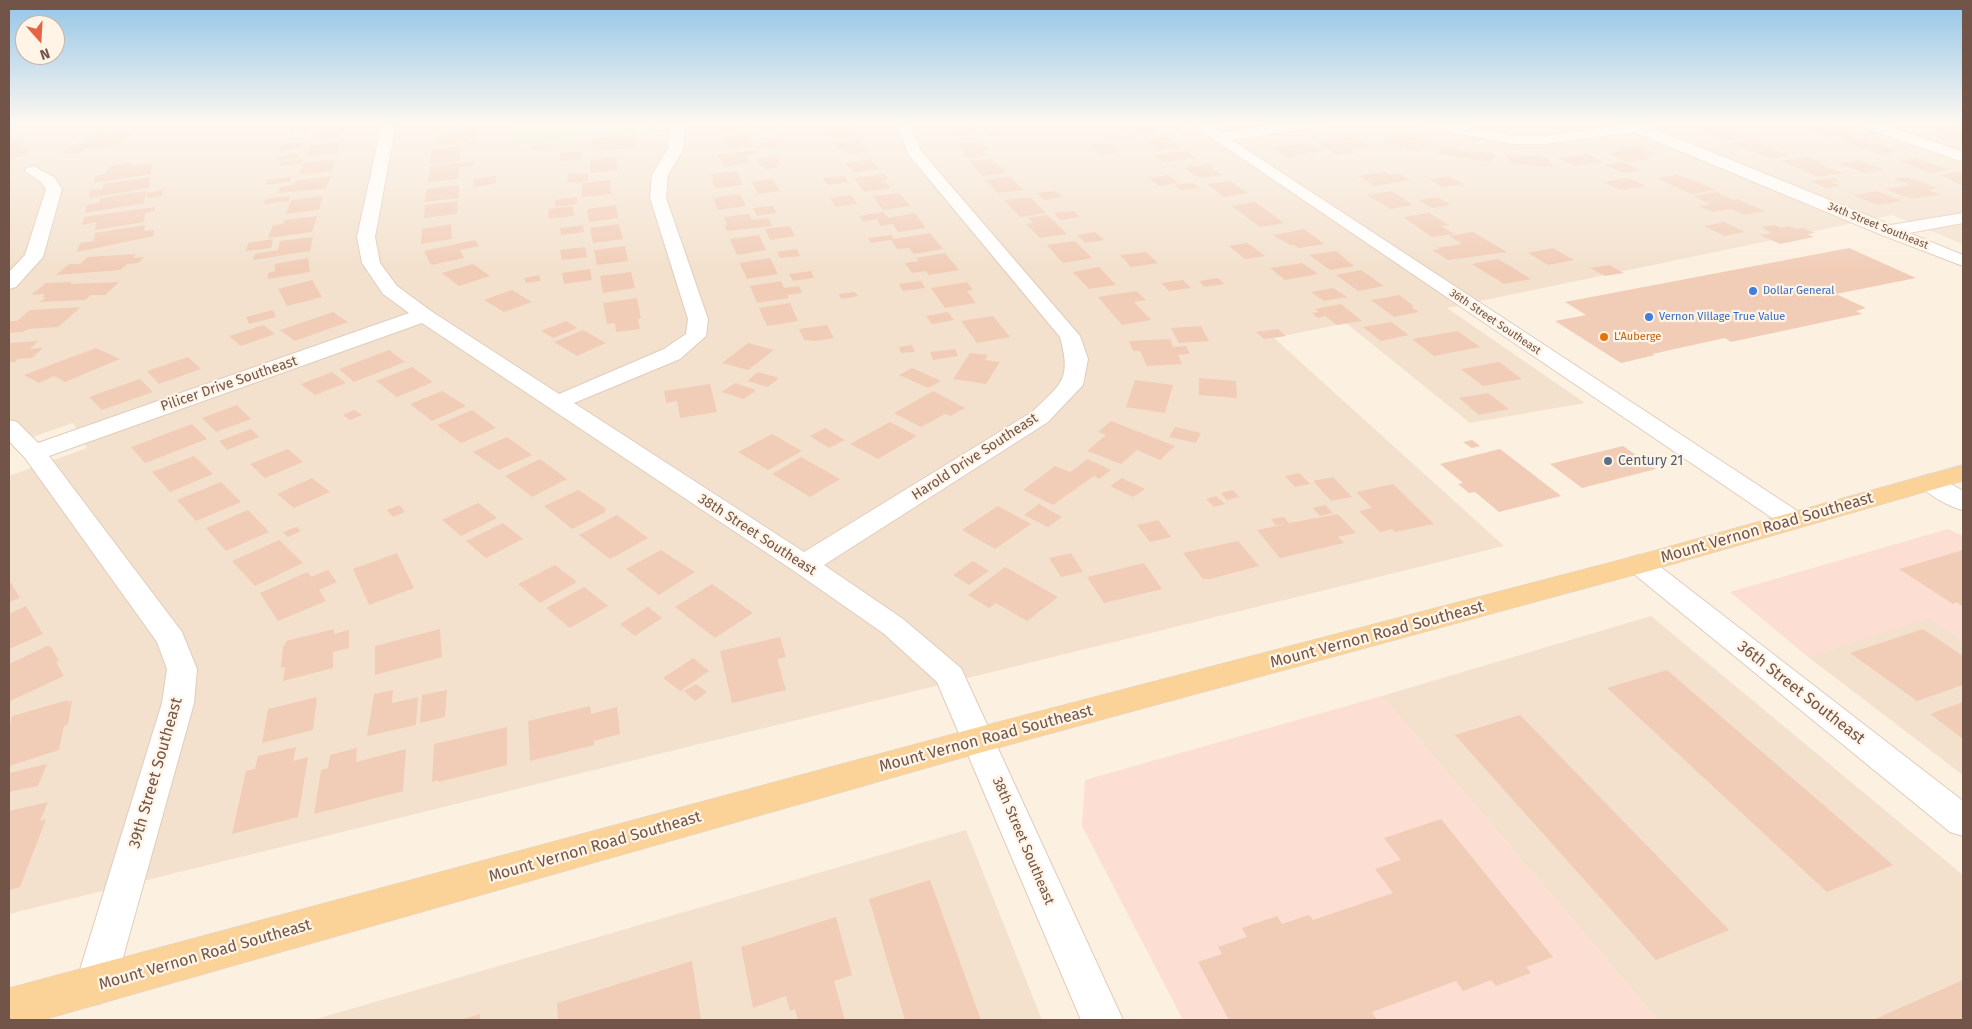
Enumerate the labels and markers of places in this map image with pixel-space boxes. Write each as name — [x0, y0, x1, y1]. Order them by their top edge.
place label: Dollar General — [1763, 284, 1834, 298]
marker: Dollar General — [1747, 285, 1759, 297]
place label: Vernon Village True Value — [1659, 310, 1785, 324]
marker: Vernon Village True Value — [1643, 311, 1655, 323]
place label: L'Auberge — [1614, 330, 1661, 344]
marker: L'Auberge — [1598, 331, 1610, 343]
place label: Century 21 — [1618, 453, 1683, 469]
marker: Century 21 — [1602, 455, 1614, 467]

